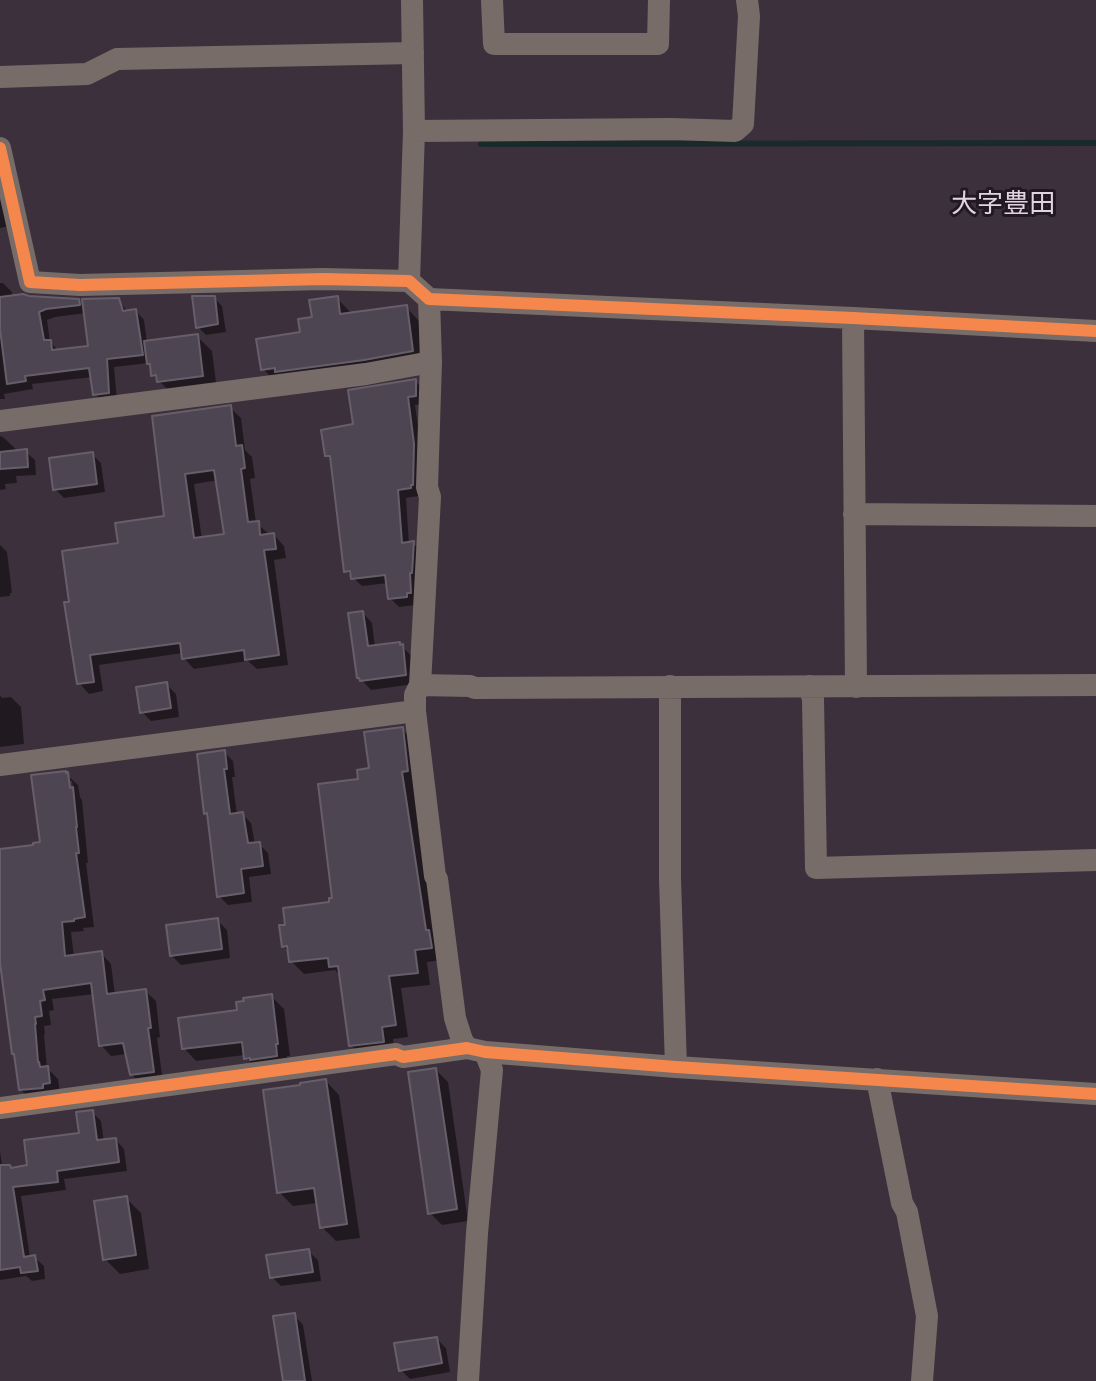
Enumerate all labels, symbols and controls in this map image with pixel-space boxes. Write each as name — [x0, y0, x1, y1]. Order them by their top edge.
district label: 大字豊田 — [951, 189, 1055, 221]

